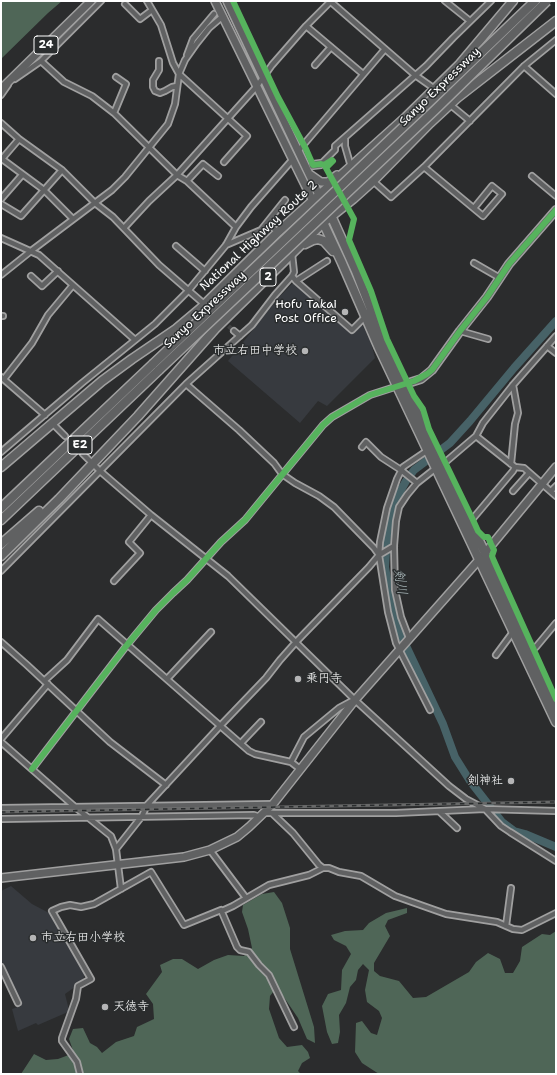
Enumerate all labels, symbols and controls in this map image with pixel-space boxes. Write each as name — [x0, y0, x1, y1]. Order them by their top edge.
road number: 24 — [34, 36, 58, 54]
street label: Sanyo Expressway — [396, 45, 484, 129]
street label: National Highway Route 2 — [197, 178, 321, 294]
street label: Sanyo Expressway — [161, 268, 249, 352]
road number: 2 — [260, 268, 276, 286]
place label: Hofu Takai Post Office — [274, 298, 337, 326]
marker: Hofu Takai Post Office — [340, 307, 350, 317]
place label: 市立右田中学校 — [213, 344, 297, 358]
marker: 市立右田中学校 — [300, 346, 310, 356]
road number: E2 — [68, 436, 92, 454]
water label: 剣川 — [390, 568, 410, 596]
place label: 乗円寺 — [306, 672, 342, 686]
marker: 乗円寺 — [293, 674, 303, 684]
place label: 剣神社 — [467, 774, 503, 788]
marker: 剣神社 — [506, 776, 516, 786]
place label: 市立右田小学校 — [41, 931, 125, 945]
marker: 市立右田小学校 — [28, 933, 38, 943]
place label: 天徳寺 — [113, 1000, 149, 1014]
marker: 天徳寺 — [100, 1002, 110, 1012]

